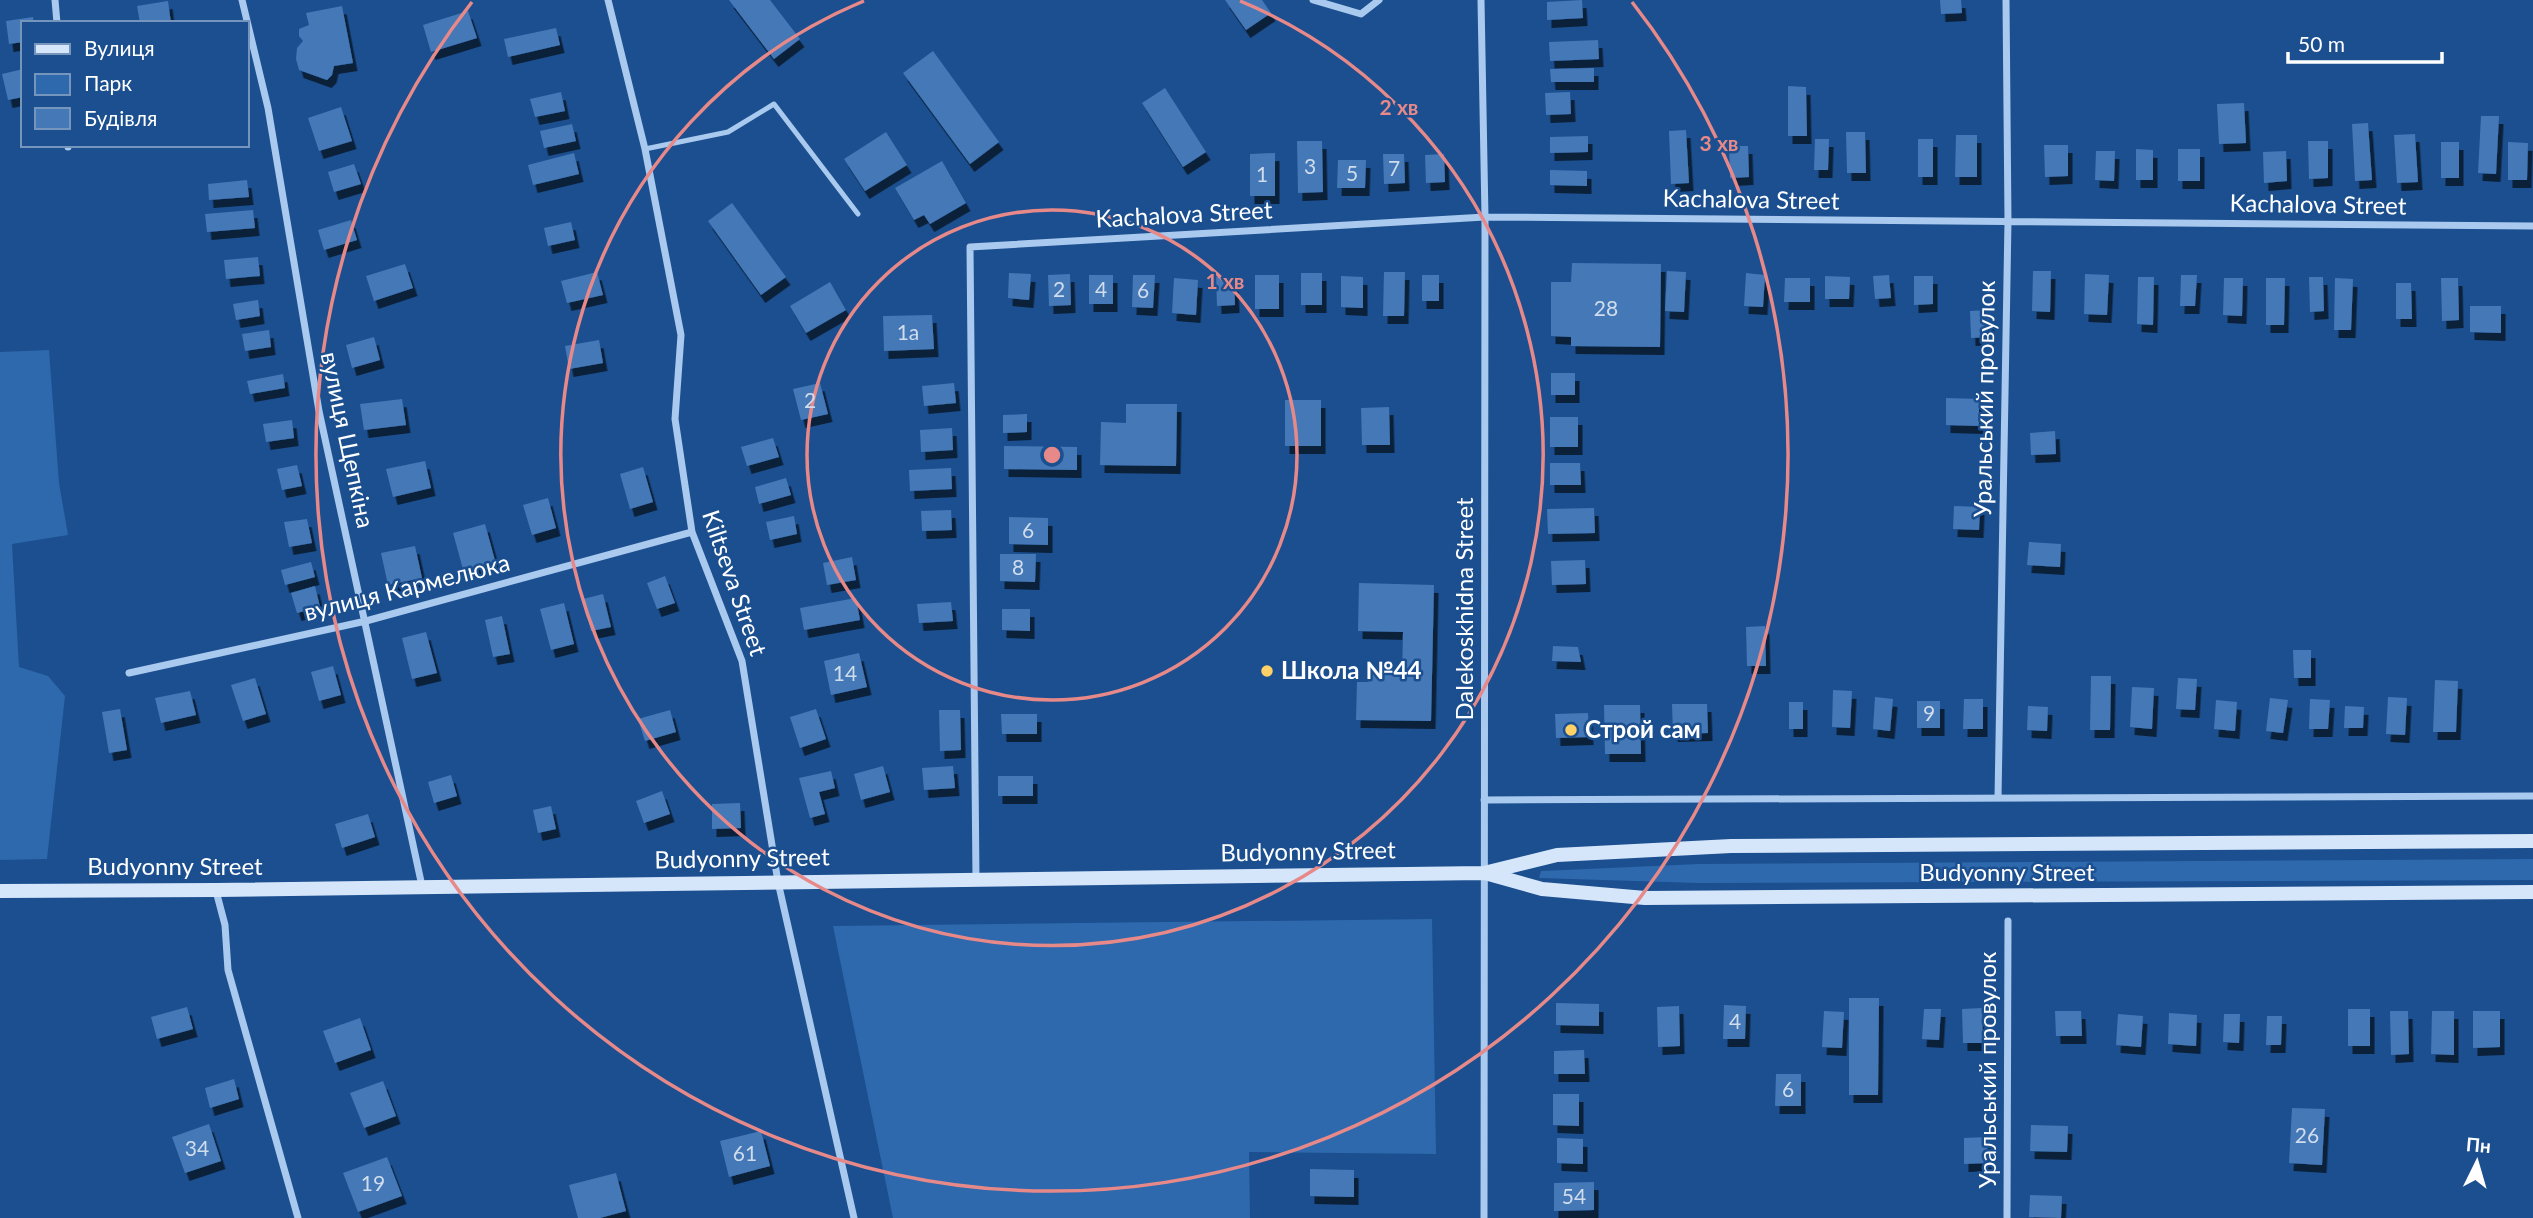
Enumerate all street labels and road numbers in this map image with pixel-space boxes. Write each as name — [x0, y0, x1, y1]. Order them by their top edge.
street label: Kachalova Street — [1662, 182, 1840, 215]
street label: Kachalova Street — [2229, 187, 2407, 220]
street label: Kachalova Street — [1095, 194, 1273, 233]
street label: Уральський провулок — [1967, 280, 2000, 518]
street label: вулиця Щепкіна — [316, 349, 381, 530]
street label: Dalekoskhidna Street — [1449, 497, 1478, 721]
street label: Kiltseva Street — [697, 506, 774, 660]
street label: вулиця Кармелюка — [301, 547, 513, 626]
street label: Budyonny Street — [1220, 834, 1396, 867]
street label: Budyonny Street — [654, 841, 830, 874]
street label: Budyonny Street — [87, 851, 263, 880]
street label: Budyonny Street — [1919, 857, 2095, 886]
street label: Уральський провулок — [1972, 951, 2001, 1188]

